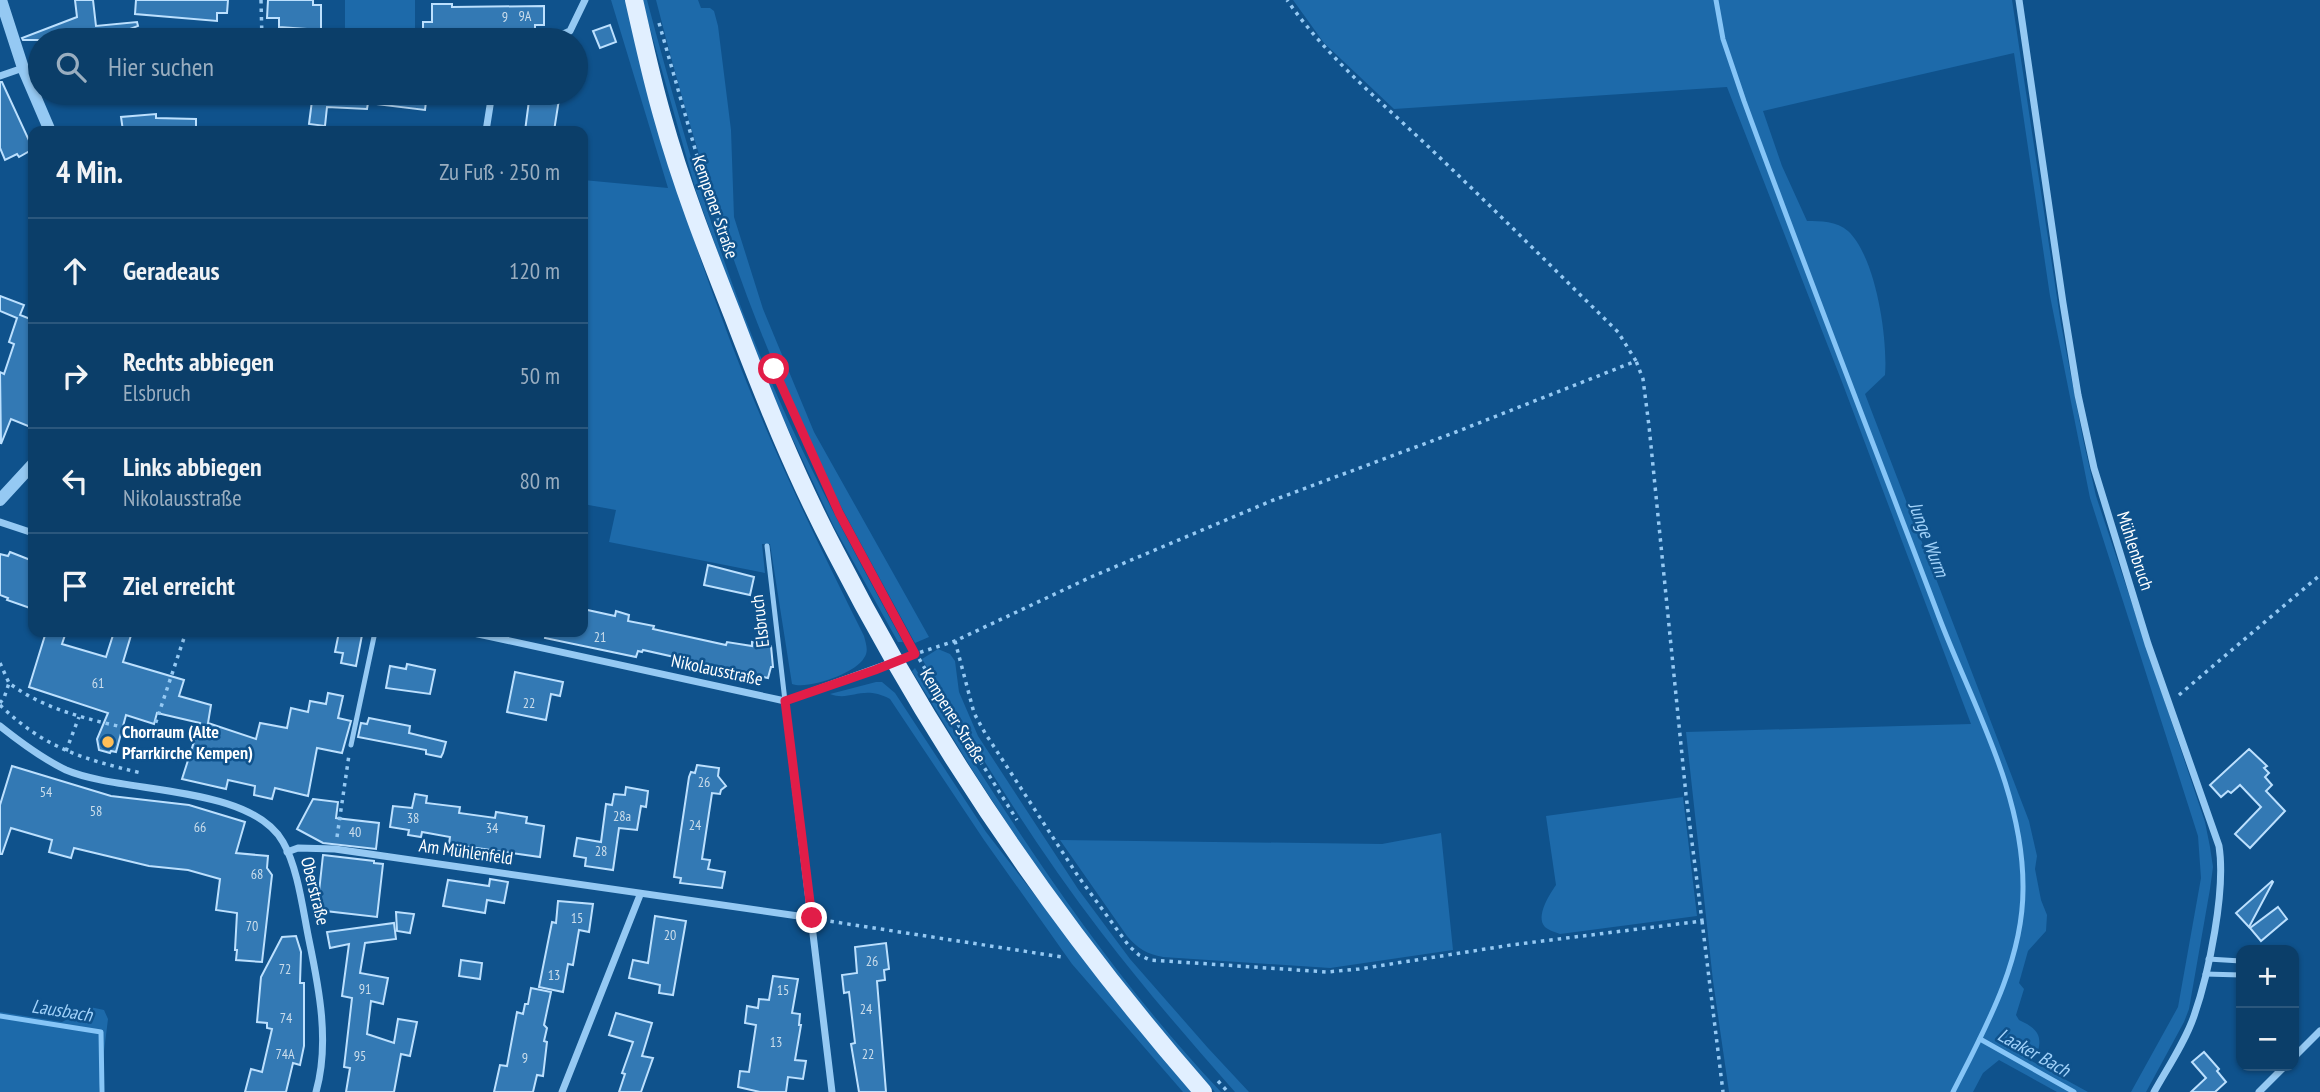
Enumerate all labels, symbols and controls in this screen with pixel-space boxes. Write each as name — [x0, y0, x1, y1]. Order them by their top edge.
house number: 9A — [519, 7, 532, 25]
house number: 9 — [502, 8, 508, 26]
search box — [28, 28, 588, 105]
icon: search — [52, 48, 90, 86]
text: Hier suchen — [108, 50, 214, 83]
text: 4 Min. — [56, 152, 123, 191]
street label: Kempener Straße — [687, 152, 744, 261]
text: Zu Fuß · 250 m — [439, 157, 560, 186]
icon: ahead — [56, 252, 94, 290]
text: Geradeaus — [123, 254, 220, 287]
text: 120 m — [509, 256, 560, 285]
text: Rechts abbiegen — [123, 345, 274, 378]
route start — [758, 353, 789, 384]
icon: right — [56, 357, 94, 395]
text: 50 m — [519, 361, 560, 390]
text: Elsbruch — [123, 378, 191, 407]
text: Links abbiegen — [123, 450, 262, 483]
icon: left — [56, 462, 94, 500]
text: 80 m — [519, 466, 560, 495]
text: Nikolausstraße — [123, 483, 242, 512]
water label: Junge Wurm — [1903, 497, 1955, 582]
street label: Mühlenbruch — [2112, 508, 2159, 593]
icon: arrive — [56, 567, 94, 605]
text: Ziel erreicht — [123, 569, 235, 602]
street label: Elsbruch — [745, 593, 774, 649]
house number: 21 — [594, 628, 606, 646]
street label: Nikolausstraße — [669, 649, 765, 690]
street label: Kempener Straße — [915, 664, 992, 767]
house number: 61 — [92, 674, 104, 692]
house number: 22 — [523, 694, 535, 712]
place label: Chorraum (Alte Pfarrkirche Kempen) — [122, 720, 253, 764]
marker: Chorraum (Alte Pfarrkirche Kempen) — [100, 734, 116, 750]
house number: 26 — [698, 773, 710, 791]
house number: 54 — [40, 783, 53, 801]
house number: 58 — [90, 802, 102, 820]
house number: 28a — [613, 807, 631, 825]
house number: 38 — [407, 809, 419, 827]
house number: 24 — [689, 816, 702, 834]
house number: 66 — [194, 818, 206, 836]
house number: 34 — [486, 819, 499, 837]
house number: 40 — [349, 823, 361, 841]
street label: Am Mühlenfeld — [418, 834, 515, 869]
house number: 28 — [595, 842, 607, 860]
street label: Oberstraße — [296, 854, 335, 927]
house number: 68 — [251, 865, 263, 883]
route end — [796, 902, 827, 933]
house number: 15 — [571, 909, 583, 927]
house number: 70 — [246, 917, 258, 935]
house number: 20 — [664, 926, 676, 944]
map controls — [2236, 945, 2299, 1071]
button: + — [2236, 945, 2299, 1008]
house number: 26 — [866, 952, 878, 970]
house number: 72 — [279, 960, 291, 978]
house number: 13 — [548, 966, 560, 984]
house number: 91 — [359, 980, 371, 998]
house number: 15 — [777, 981, 789, 999]
water label: Lausbach — [30, 993, 96, 1027]
house number: 24 — [860, 1000, 873, 1018]
button: − — [2236, 1008, 2299, 1071]
house number: 74 — [280, 1009, 293, 1027]
water label: Laaker Bach — [1994, 1022, 2076, 1082]
house number: 13 — [770, 1033, 782, 1051]
house number: 74A — [275, 1045, 295, 1063]
house number: 22 — [862, 1045, 874, 1063]
house number: 95 — [354, 1047, 366, 1065]
house number: 9 — [522, 1049, 528, 1067]

